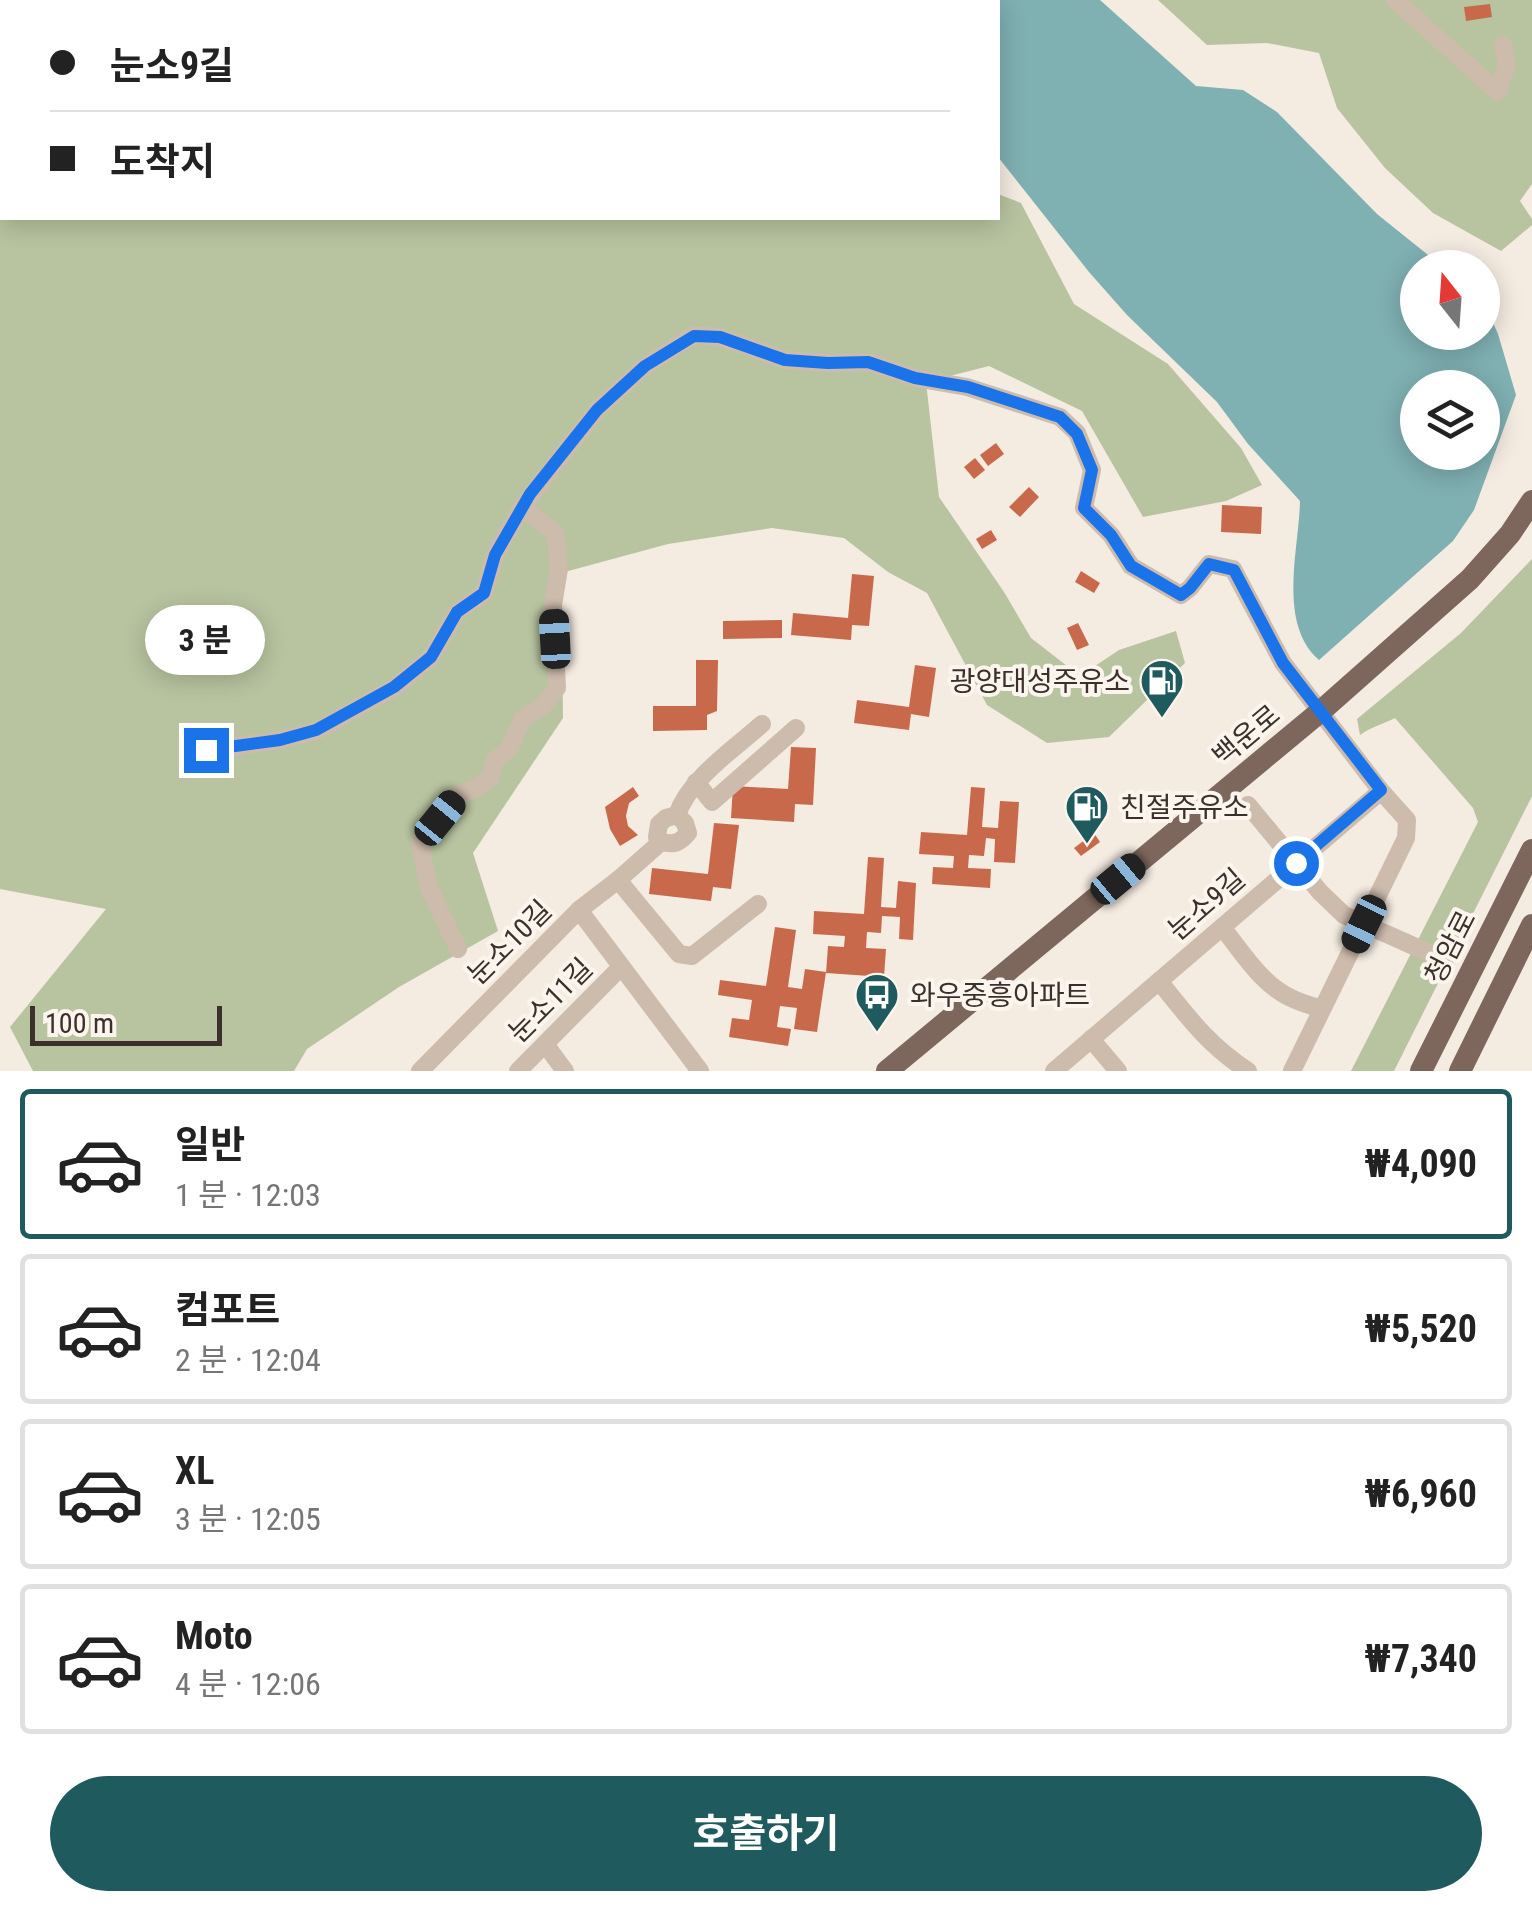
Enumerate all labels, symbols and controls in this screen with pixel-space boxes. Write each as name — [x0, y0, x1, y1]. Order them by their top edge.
text: 눈소9길 — [110, 44, 234, 88]
text: 도착지 — [110, 140, 215, 184]
north arrow — [1400, 250, 1500, 350]
map controls — [1400, 250, 1500, 470]
button: layers — [1400, 370, 1500, 470]
callout: 3 분 — [146, 605, 266, 675]
car — [538, 608, 572, 670]
text: 3 분 — [179, 621, 232, 659]
fuel station icon: 광양대성주유소 — [1139, 658, 1185, 719]
place label: 광양대성주유소 — [950, 665, 1130, 698]
street label: 백운로 — [1206, 698, 1287, 773]
route end — [184, 728, 229, 773]
fuel station icon: 친절주유소 — [1064, 784, 1110, 845]
car — [409, 785, 471, 851]
place label: 친절주유소 — [1120, 791, 1249, 824]
route start — [1274, 841, 1319, 886]
car — [1085, 848, 1151, 910]
street label: 눈소9길 — [1161, 862, 1252, 947]
car — [1337, 890, 1391, 958]
street label: 눈소10길 — [461, 894, 558, 991]
street label: 청암로 — [1418, 905, 1483, 989]
street label: 눈소11길 — [502, 952, 599, 1049]
bus stop icon: 와우중흥아파트 — [854, 972, 900, 1033]
place label: 와우중흥아파트 — [910, 979, 1090, 1012]
scale bar — [30, 1001, 222, 1046]
text: 100 m — [45, 1007, 114, 1040]
icon: car — [55, 1119, 145, 1209]
text: 일반 — [175, 1123, 245, 1167]
text: ₩4,090 — [1364, 1142, 1477, 1186]
text: 1 분 · 12:03 — [175, 1176, 321, 1214]
icon: car — [55, 1284, 145, 1374]
text: 컴포트 — [175, 1288, 280, 1332]
text: ₩5,520 — [1364, 1307, 1477, 1351]
text: 2 분 · 12:04 — [175, 1341, 321, 1379]
icon: car — [55, 1449, 145, 1539]
text: XL — [175, 1449, 214, 1493]
text: ₩6,960 — [1364, 1472, 1477, 1516]
text: 3 분 · 12:05 — [175, 1500, 321, 1538]
icon: car — [55, 1614, 145, 1704]
text: Moto — [175, 1614, 253, 1658]
text: ₩7,340 — [1364, 1637, 1477, 1681]
text: 4 분 · 12:06 — [175, 1665, 321, 1703]
button: 호출하기 — [50, 1776, 1482, 1891]

